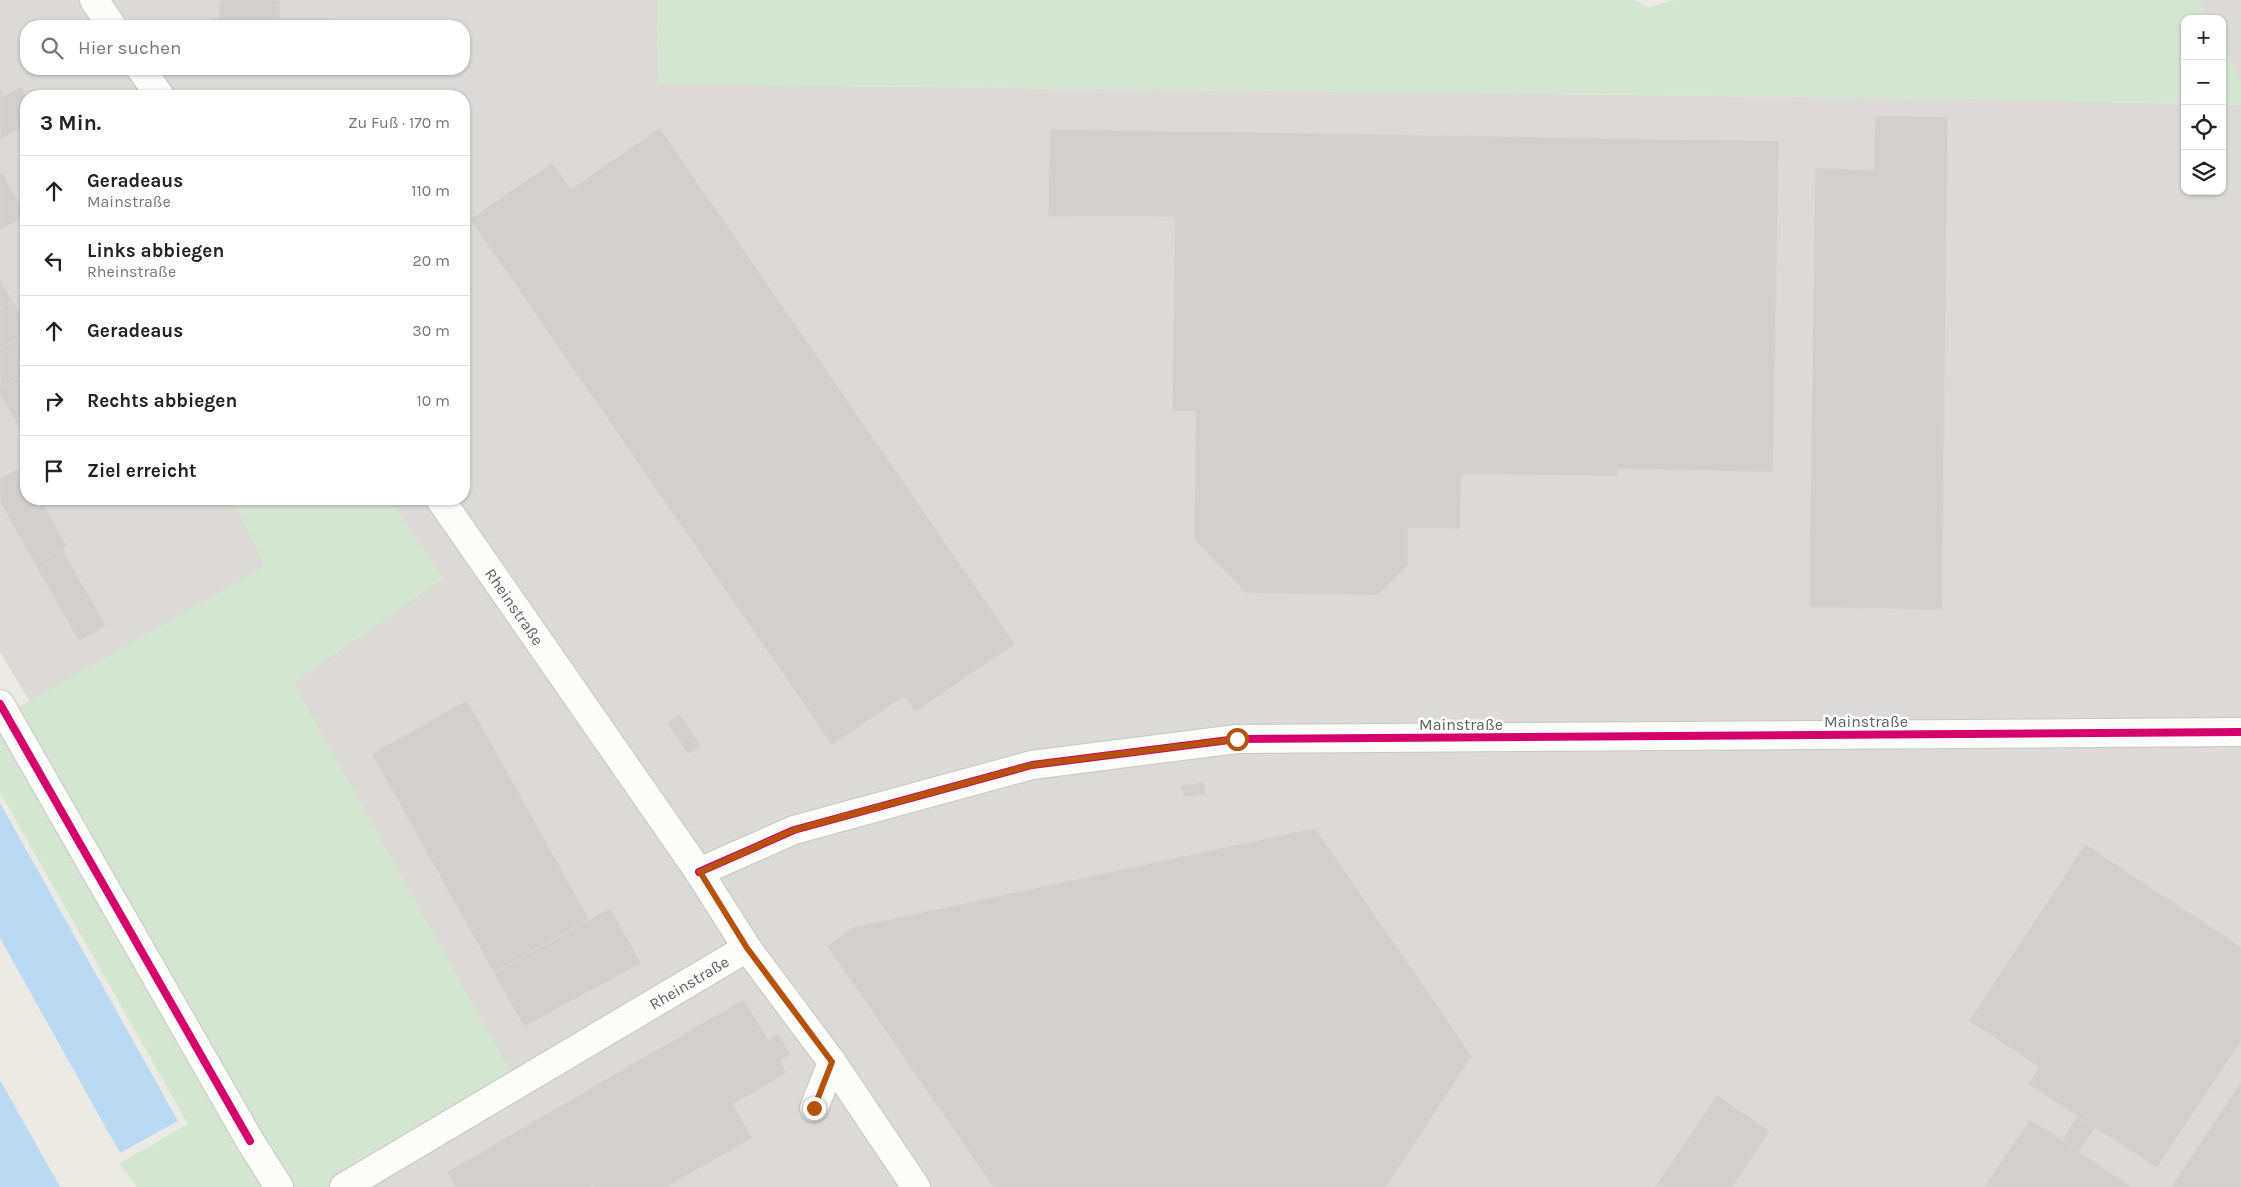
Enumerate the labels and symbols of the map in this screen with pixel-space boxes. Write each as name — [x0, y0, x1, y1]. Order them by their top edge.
street label: Rheinstraße — [481, 565, 548, 649]
street label: Mainstraße — [1824, 712, 1908, 731]
street label: Mainstraße — [1419, 715, 1503, 734]
route start — [1226, 728, 1249, 751]
street label: Rheinstraße — [646, 952, 732, 1014]
route end — [803, 1097, 826, 1120]

